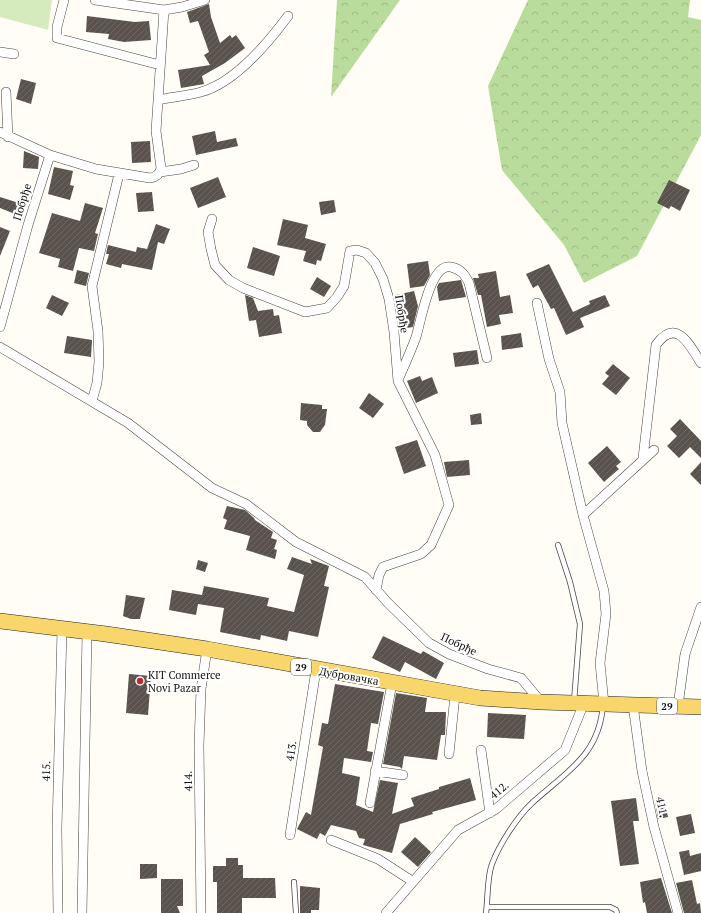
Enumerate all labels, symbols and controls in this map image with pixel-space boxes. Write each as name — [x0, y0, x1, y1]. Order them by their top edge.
street label: Побрђе — [10, 181, 34, 222]
street label: Побрђе — [392, 294, 412, 334]
street label: Побрђе — [439, 630, 480, 659]
road number: 29 — [291, 659, 311, 675]
street label: Дубровачка — [318, 664, 380, 688]
place label: KIT Commerce Novi Pazar — [148, 668, 221, 695]
marker: KIT Commerce Novi Pazar — [135, 676, 145, 686]
road number: 29 — [657, 698, 677, 714]
street label: 413. — [282, 740, 300, 762]
street label: 415. — [39, 760, 53, 782]
street label: 414. — [181, 771, 195, 791]
street label: 412. — [487, 778, 511, 802]
street label: 411. — [653, 795, 671, 819]

